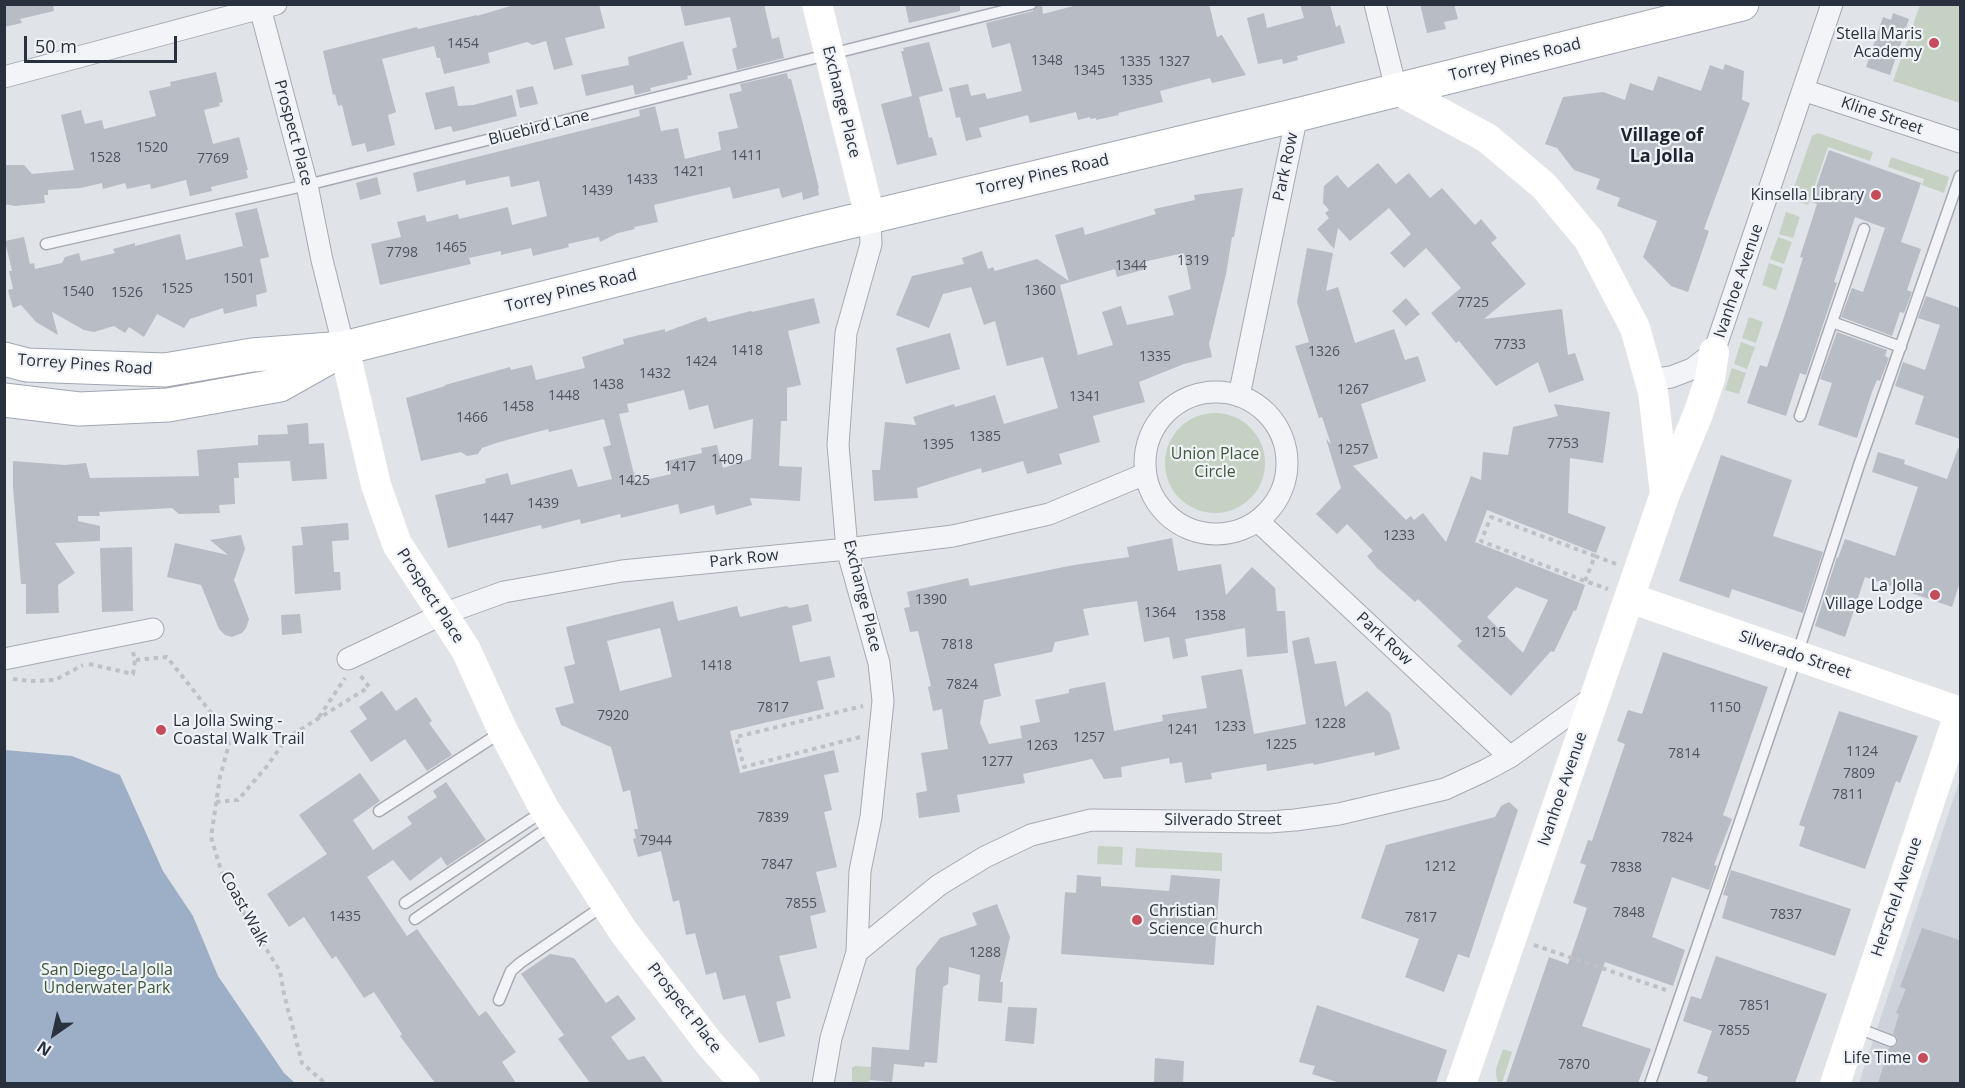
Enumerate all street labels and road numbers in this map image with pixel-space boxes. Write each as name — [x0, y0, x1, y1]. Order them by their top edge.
street label: Torrey Pines Road — [1447, 34, 1583, 86]
street label: Exchange Place — [818, 44, 864, 160]
street label: Prospect Place — [270, 78, 316, 188]
street label: Kline Street — [1838, 93, 1926, 139]
street label: Bluebird Lane — [486, 106, 592, 150]
street label: Park Row — [1269, 131, 1303, 203]
street label: Torrey Pines Road — [975, 150, 1111, 200]
street label: Ivanhoe Avenue — [1710, 221, 1768, 341]
street label: Torrey Pines Road — [503, 265, 639, 317]
street label: Torrey Pines Road — [17, 351, 153, 379]
street label: Exchange Place — [839, 538, 885, 654]
street label: Prospect Place — [392, 545, 468, 647]
street label: Park Row — [708, 546, 780, 572]
street label: Park Row — [1352, 608, 1416, 670]
street label: Silverado Street — [1736, 627, 1854, 683]
street label: Ivanhoe Avenue — [1534, 729, 1592, 849]
street label: Silverado Street — [1164, 810, 1282, 830]
street label: Herschel Avenue — [1868, 835, 1926, 959]
street label: Coast Walk — [216, 868, 272, 950]
street label: Prospect Place — [643, 959, 725, 1057]

